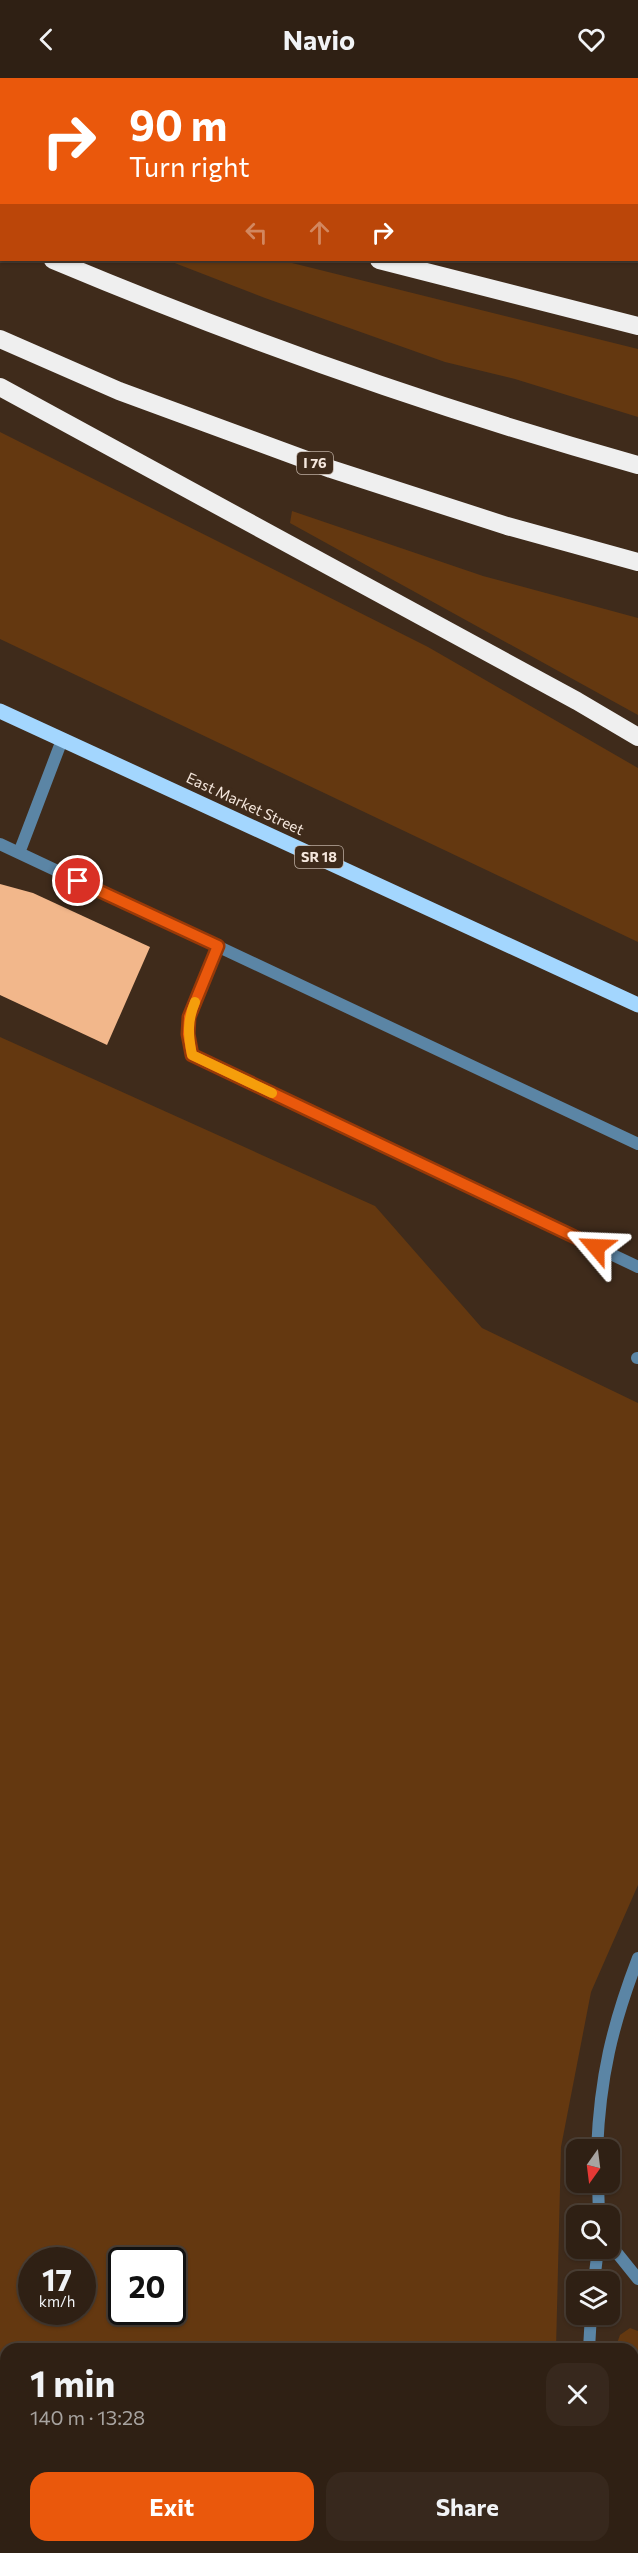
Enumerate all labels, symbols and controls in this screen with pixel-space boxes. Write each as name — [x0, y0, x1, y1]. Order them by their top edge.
icon: back — [30, 23, 63, 56]
text: Navio — [283, 23, 355, 56]
icon: heart — [575, 23, 608, 56]
text: 90 m — [129, 98, 228, 150]
icon: right — [30, 102, 108, 180]
text: Turn right — [129, 150, 249, 183]
icon: left — [240, 216, 273, 249]
icon: ahead — [303, 216, 336, 249]
icon: right — [366, 216, 399, 249]
road number: I 76 — [297, 452, 333, 474]
street label: East Market Street — [184, 768, 307, 838]
road number: SR 18 — [295, 846, 343, 868]
pin — [52, 855, 103, 906]
icon: arrive — [61, 864, 94, 897]
position arrow — [564, 1215, 628, 1279]
north arrow — [566, 2139, 620, 2193]
map controls — [566, 2139, 620, 2325]
button: search — [566, 2205, 620, 2259]
speed limit sign: 20 — [108, 2247, 186, 2325]
text: 17 — [42, 2260, 72, 2297]
button: layers — [566, 2271, 620, 2325]
text: km/h — [39, 2292, 75, 2310]
text: 1 min — [30, 2360, 115, 2404]
button: close — [546, 2363, 609, 2426]
text: 140 m · 13:28 — [30, 2405, 145, 2429]
button: Exit — [30, 2472, 314, 2541]
button: Share — [326, 2472, 609, 2541]

